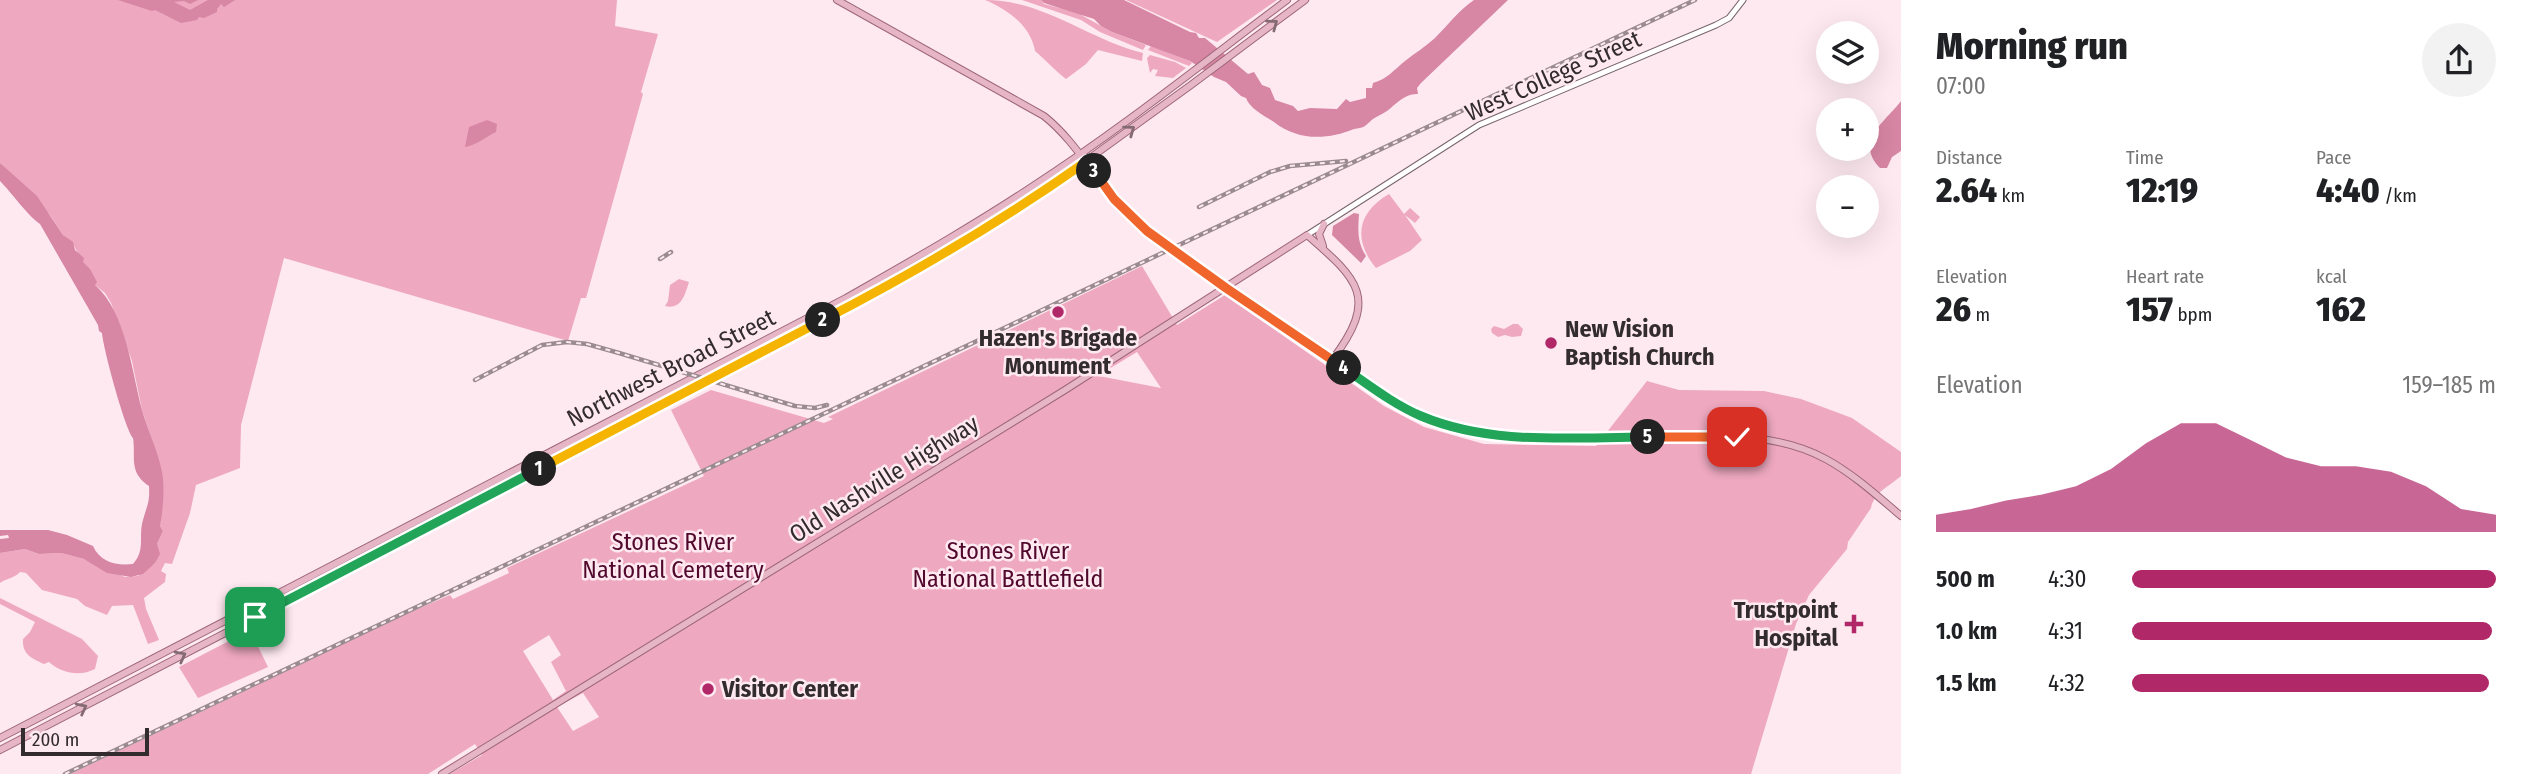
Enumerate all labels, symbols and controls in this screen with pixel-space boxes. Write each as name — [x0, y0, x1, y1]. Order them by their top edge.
one-way arrow — [1265, 20, 1278, 32]
map controls — [1816, 21, 1879, 238]
button: layers — [1816, 21, 1879, 84]
text: Morning run — [1936, 23, 2128, 69]
button: share — [2422, 23, 2496, 97]
street label: West College Street — [1461, 25, 1645, 127]
text: 07:00 — [1936, 72, 1986, 100]
button: + — [1816, 98, 1879, 161]
one-way arrow — [1122, 126, 1135, 138]
text: Distance — [1936, 146, 2003, 169]
text: Time — [2126, 146, 2164, 169]
text: Pace — [2316, 146, 2351, 169]
pin: 3 — [1076, 154, 1112, 188]
text: 3 — [1089, 159, 1098, 182]
text: 2.64 — [1936, 169, 1997, 211]
text: 12:19 — [2126, 169, 2198, 211]
text: 4:40 — [2316, 169, 2380, 211]
button: − — [1816, 175, 1879, 238]
text: km — [1997, 184, 2025, 207]
text: /km — [2380, 184, 2417, 207]
text: Elevation — [1936, 265, 2008, 288]
text: Heart rate — [2126, 265, 2204, 288]
text: kcal — [2316, 265, 2347, 288]
text: 26 — [1936, 288, 1971, 330]
text: 157 — [2126, 288, 2173, 330]
text: 162 — [2316, 288, 2366, 330]
pin: 2 — [806, 302, 840, 338]
street label: Northwest Broad Street — [562, 303, 780, 433]
text: m — [1971, 303, 1990, 326]
text: bpm — [2173, 303, 2212, 326]
marker: Hazen's Brigade Monument — [1050, 304, 1066, 320]
text: 2 — [818, 308, 827, 331]
place label: New Vision Baptish Church — [1565, 315, 1715, 371]
place label: Hazen's Brigade Monument — [979, 324, 1137, 380]
marker: New Vision Baptish Church — [1543, 335, 1559, 351]
pin: 4 — [1326, 350, 1362, 386]
text: 4 — [1339, 356, 1348, 379]
text: Elevation — [1936, 371, 2023, 399]
text: 159–185 m — [2402, 371, 2496, 399]
pin — [1707, 407, 1767, 467]
street label: Old Nashville Highway — [784, 409, 984, 549]
icon: check — [1718, 418, 1756, 456]
pin: 5 — [1630, 420, 1666, 454]
text: 5 — [1643, 425, 1652, 448]
pin: 1 — [522, 452, 556, 486]
text: 1 — [534, 457, 543, 480]
park label: Stones River National Cemetery — [582, 528, 764, 584]
park label: Stones River National Battlefield — [913, 537, 1103, 593]
text: 500 m — [1936, 565, 1995, 593]
text: 4:30 — [2048, 565, 2087, 593]
pin — [225, 587, 285, 647]
place label: Trustpoint Hospital — [1734, 596, 1839, 652]
icon: arrive — [236, 598, 274, 636]
marker: Trustpoint Hospital — [1844, 614, 1864, 634]
text: 1.0 km — [1936, 617, 1997, 645]
text: 4:31 — [2048, 617, 2083, 645]
one-way arrow — [173, 651, 186, 665]
text: 1.5 km — [1936, 669, 1997, 697]
text: 4:32 — [2048, 669, 2085, 697]
place label: Visitor Center — [721, 675, 858, 703]
marker: Visitor Center — [700, 681, 716, 697]
one-way arrow — [75, 702, 87, 716]
scale bar — [21, 725, 149, 757]
text: 200 m — [32, 728, 79, 751]

